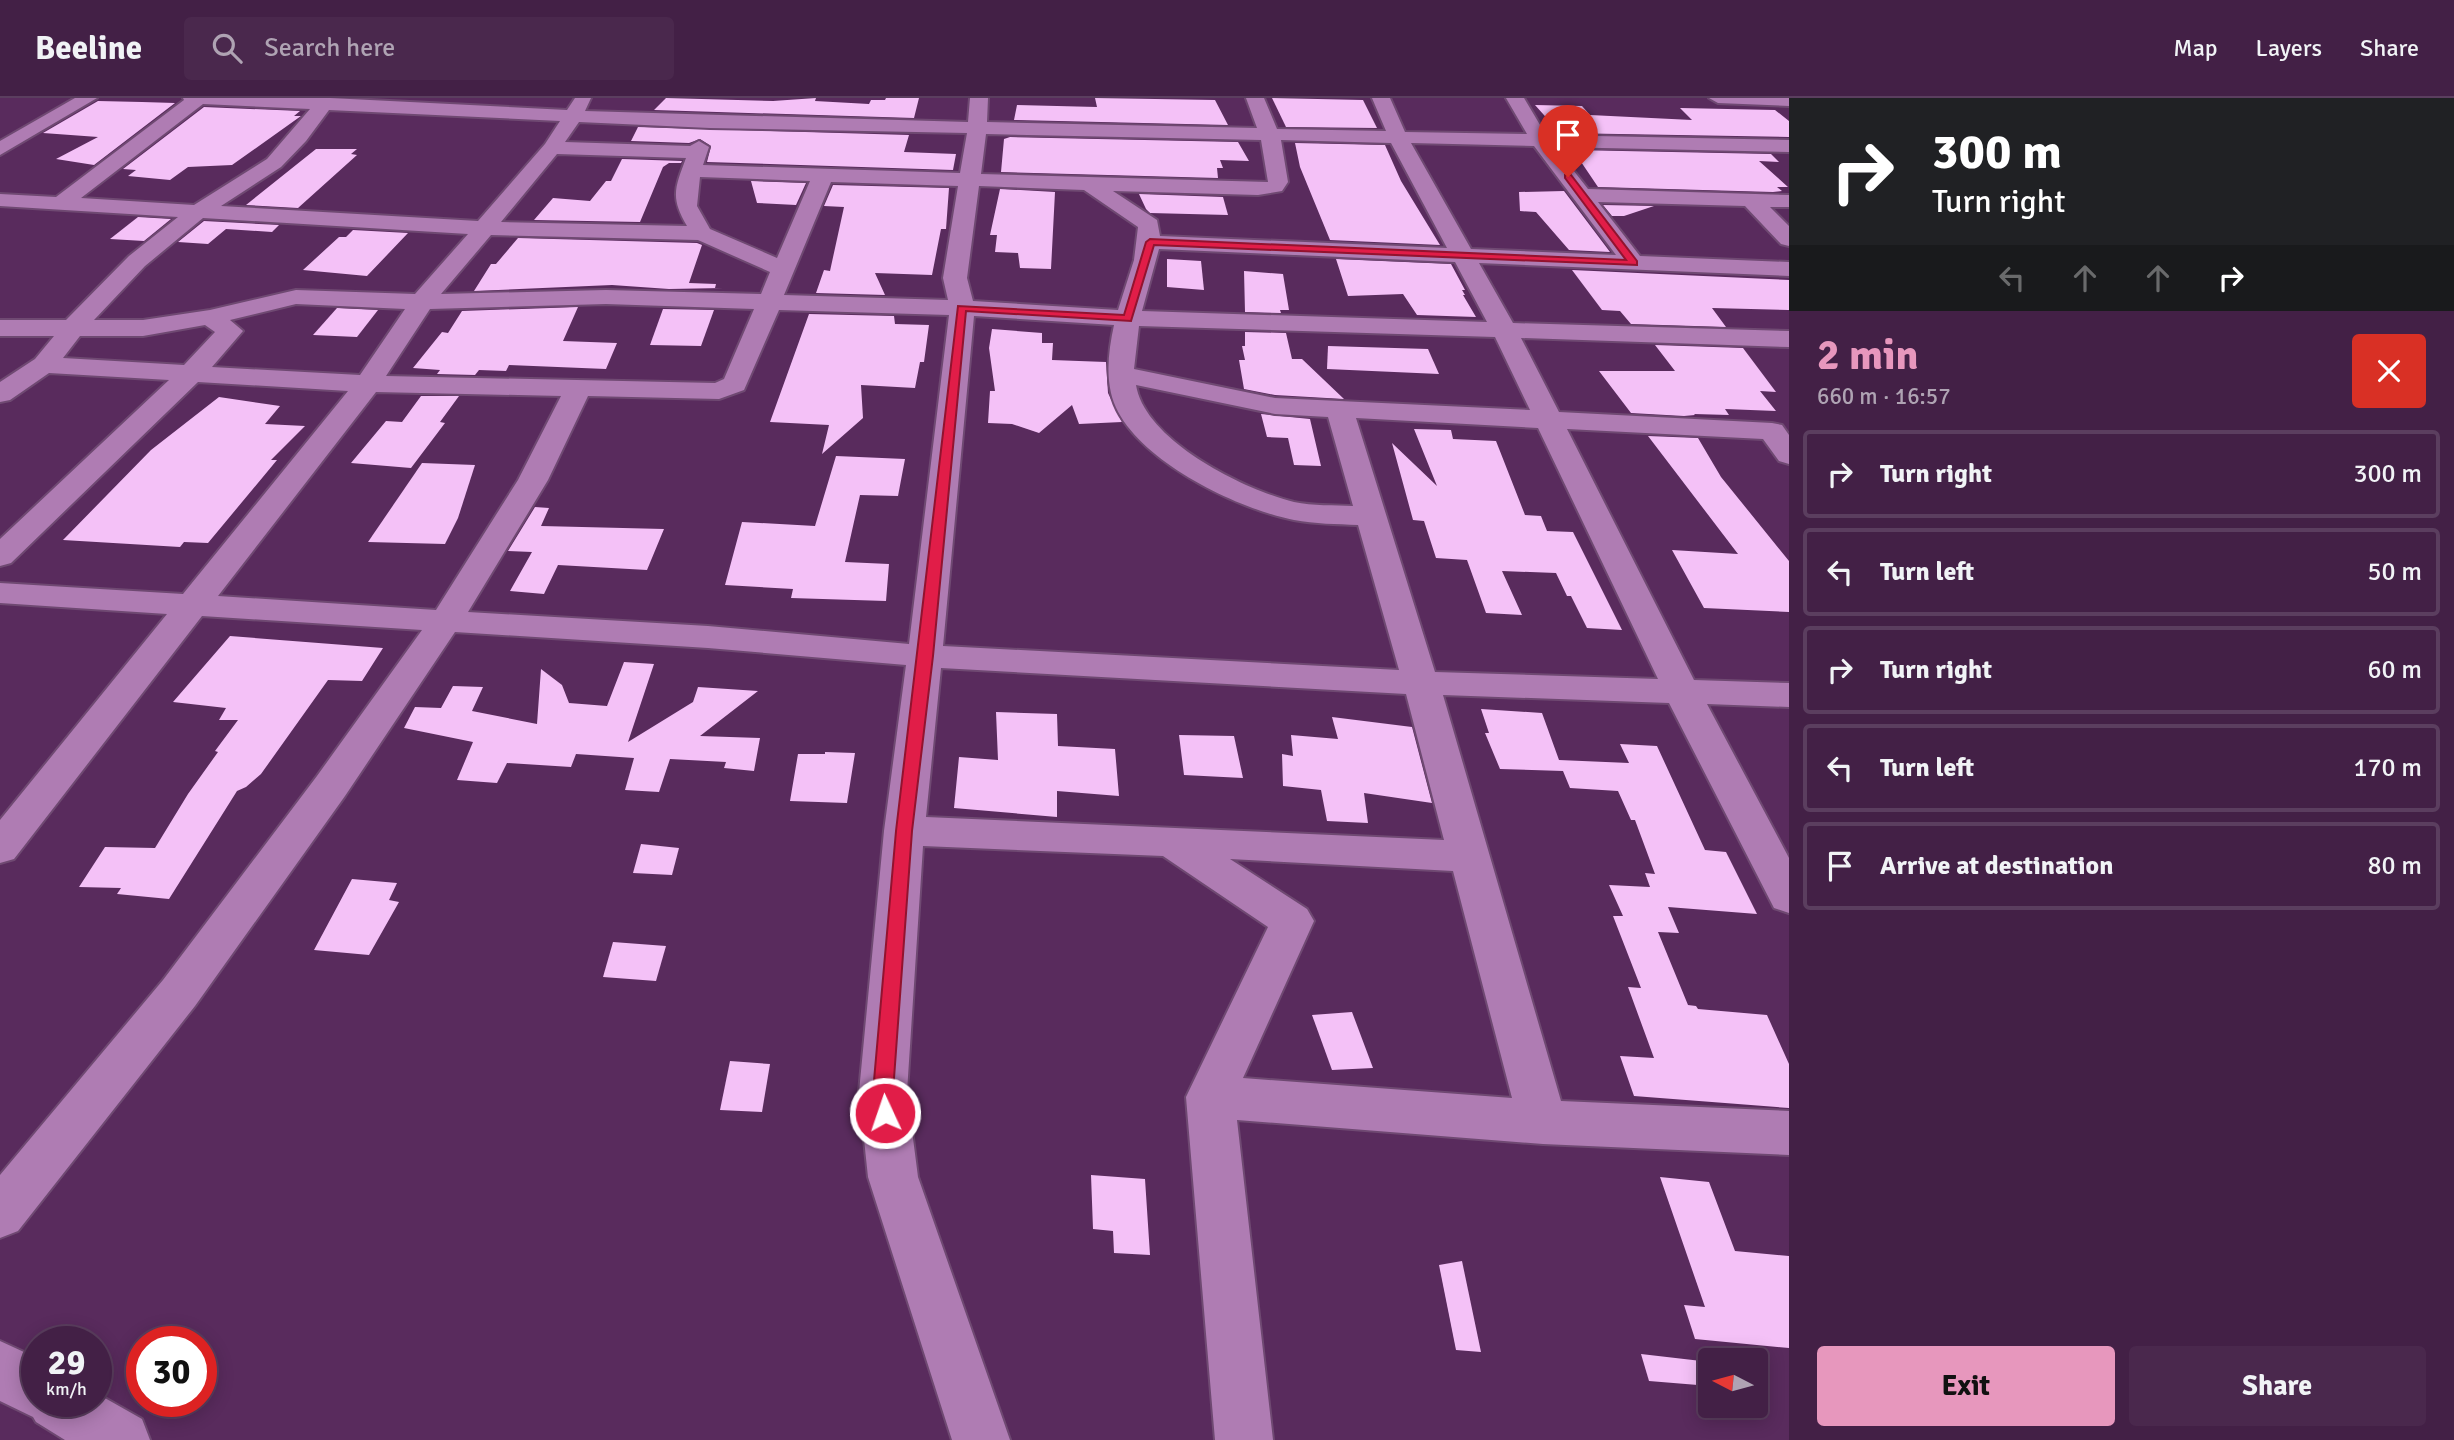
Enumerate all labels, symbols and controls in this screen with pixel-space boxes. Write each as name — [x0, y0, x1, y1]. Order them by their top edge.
search box — [184, 17, 674, 80]
text: Beeline — [35, 28, 142, 69]
icon: search — [208, 29, 246, 67]
text: Search here — [264, 32, 395, 64]
text: Map — [2173, 33, 2218, 63]
text: Layers — [2256, 33, 2322, 63]
text: Share — [2360, 33, 2419, 63]
pin — [1538, 105, 1598, 177]
icon: arrive — [1549, 116, 1587, 154]
text: 300 m — [1932, 122, 2062, 182]
icon: right — [1817, 126, 1908, 217]
text: Turn right — [1932, 182, 2065, 221]
icon: left — [1993, 259, 2031, 297]
icon: ahead — [2066, 259, 2104, 297]
icon: ahead — [2139, 259, 2177, 297]
icon: right — [2212, 259, 2250, 297]
text: 2 min — [1817, 330, 1918, 381]
button: close — [2352, 334, 2426, 408]
text: 660 m · 16:57 — [1817, 382, 1951, 411]
icon: right — [1821, 455, 1859, 493]
text: Turn right — [1880, 458, 1992, 490]
text: 300 m — [2353, 458, 2422, 490]
icon: left — [1821, 553, 1859, 591]
text: Turn left — [1880, 556, 1974, 588]
text: 50 m — [2367, 556, 2422, 588]
icon: right — [1821, 651, 1859, 689]
text: Turn right — [1880, 654, 1992, 686]
text: 60 m — [2367, 654, 2422, 686]
icon: left — [1821, 749, 1859, 787]
text: Turn left — [1880, 752, 1974, 784]
text: 170 m — [2353, 752, 2422, 784]
icon: arrive — [1821, 847, 1859, 885]
text: Arrive at destination — [1880, 850, 2113, 882]
text: 80 m — [2367, 850, 2422, 882]
position arrow — [848, 1076, 922, 1150]
speed limit sign: 30 — [126, 1326, 217, 1417]
text: 29 — [48, 1341, 85, 1384]
button: Exit — [1817, 1346, 2115, 1426]
button: Share — [2129, 1346, 2426, 1426]
north arrow — [1698, 1348, 1768, 1418]
map controls — [1698, 1348, 1768, 1418]
text: km/h — [46, 1378, 87, 1400]

